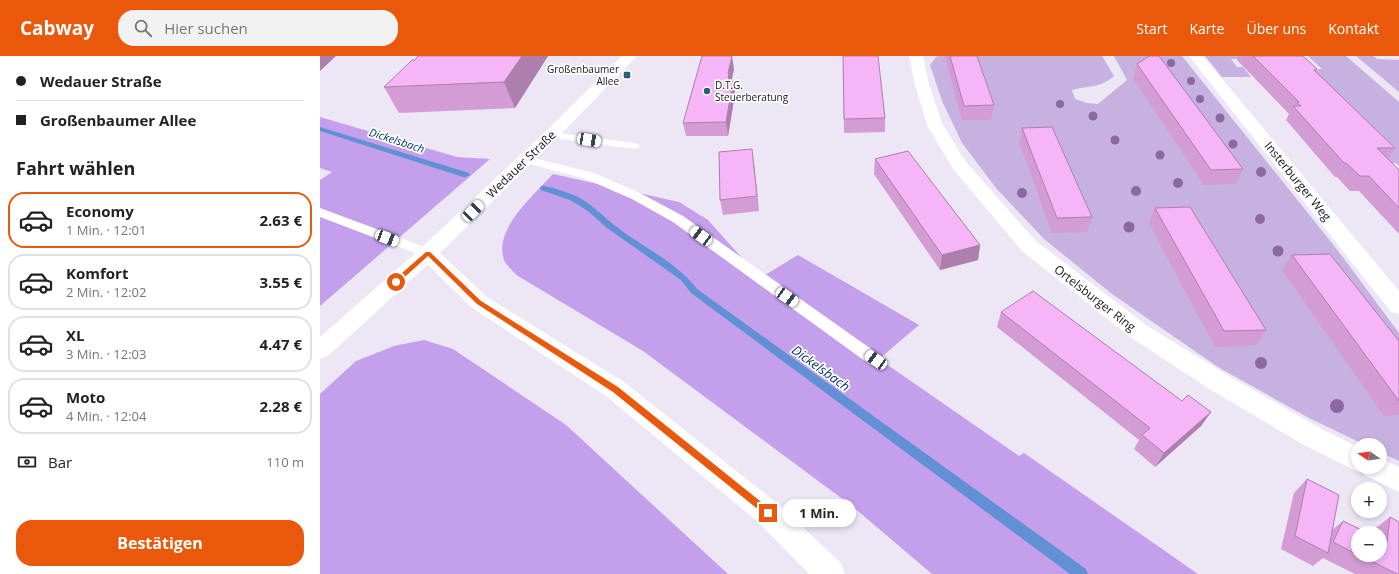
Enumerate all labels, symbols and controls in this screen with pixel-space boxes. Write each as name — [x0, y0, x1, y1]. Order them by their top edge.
search box — [118, 10, 398, 46]
text: Cabway — [20, 15, 94, 41]
icon: search — [132, 17, 154, 39]
text: Hier suchen — [164, 18, 248, 38]
text: Start — [1136, 19, 1168, 38]
text: Karte — [1190, 19, 1224, 38]
text: Über uns — [1246, 19, 1306, 38]
text: Kontakt — [1328, 19, 1379, 38]
place label: Großenbaumer Allee — [547, 62, 619, 88]
marker: Großenbaumer Allee — [622, 70, 632, 80]
text: Wedauer Straße — [40, 71, 162, 91]
place label: D.T.G. Steuerberatung — [715, 78, 789, 104]
marker: D.T.G. Steuerberatung — [702, 86, 712, 96]
text: Großenbaumer Allee — [40, 110, 196, 130]
water label: Dickelsbach — [367, 124, 427, 156]
street label: Wedauer Straße — [483, 126, 560, 202]
car — [576, 132, 602, 148]
street label: Insterburger Weg — [1261, 138, 1336, 225]
text: Fahrt wählen — [16, 156, 135, 180]
car — [460, 198, 486, 224]
text: Economy — [66, 201, 134, 221]
icon: car — [18, 202, 54, 238]
text: 2.63 € — [260, 210, 302, 230]
text: 1 Min. · 12:01 — [66, 221, 147, 239]
car — [688, 224, 714, 248]
car — [374, 228, 400, 248]
street label: Ortelsburger Ring — [1051, 261, 1140, 336]
text: Komfort — [66, 263, 128, 283]
icon: car — [18, 264, 54, 300]
text: 3.55 € — [260, 272, 302, 292]
route start — [387, 273, 405, 291]
text: 2 Min. · 12:02 — [66, 283, 147, 301]
car — [774, 285, 800, 309]
text: XL — [66, 325, 84, 345]
icon: car — [18, 326, 54, 362]
text: 4.47 € — [260, 334, 302, 354]
water label: Dickelsbach — [788, 341, 854, 395]
text: 3 Min. · 12:03 — [66, 345, 147, 363]
car — [863, 348, 889, 372]
text: Moto — [66, 387, 105, 407]
icon: car — [18, 388, 54, 424]
text: 2.28 € — [260, 396, 302, 416]
text: 4 Min. · 12:04 — [66, 407, 147, 425]
north arrow — [1351, 438, 1387, 474]
map controls — [1351, 438, 1387, 562]
icon: cash — [16, 451, 38, 473]
text: Bar — [48, 452, 72, 472]
text: 110 m — [266, 453, 304, 471]
button: + — [1351, 482, 1387, 518]
callout: 1 Min. — [782, 499, 856, 527]
route end — [759, 504, 777, 522]
text: 1 Min. — [799, 504, 839, 522]
button: Bestätigen — [16, 520, 304, 566]
button: − — [1351, 526, 1387, 562]

